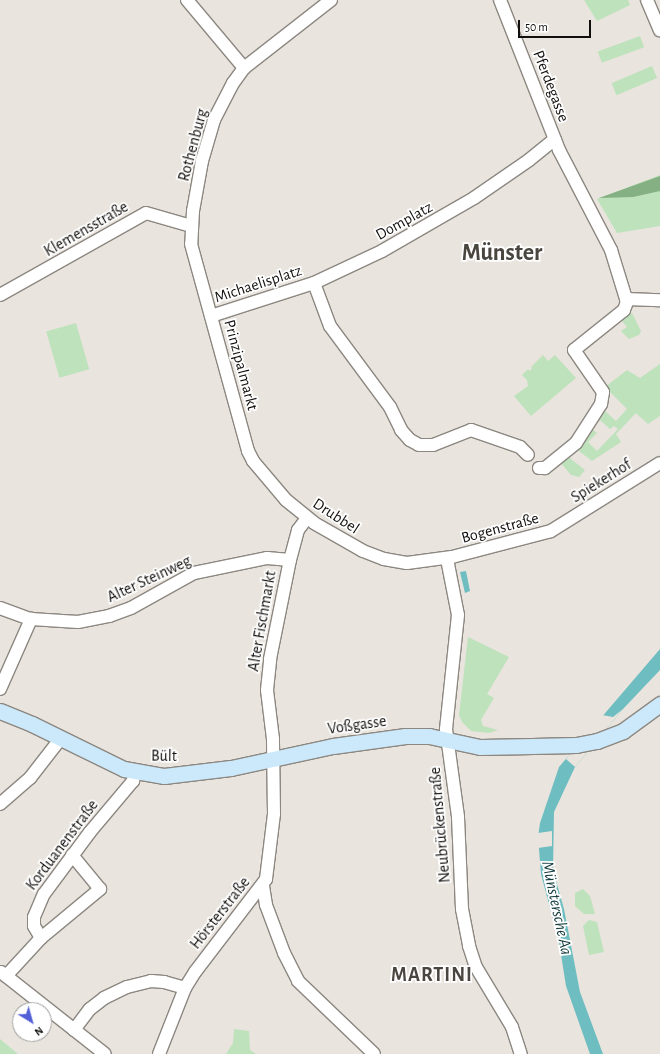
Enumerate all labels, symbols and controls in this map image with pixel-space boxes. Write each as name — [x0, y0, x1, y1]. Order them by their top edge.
scale bar — [520, 12, 593, 38]
text: 50 m — [525, 21, 548, 33]
street label: Pferdegasse — [529, 48, 573, 124]
street label: Rothenburg — [174, 107, 212, 183]
street label: Klemensstraße — [40, 197, 132, 261]
street label: Domplatz — [372, 198, 436, 244]
district label: Münster — [462, 240, 542, 268]
street label: Michaelisplatz — [212, 261, 304, 307]
street label: Prinzipalmarkt — [220, 318, 262, 412]
street label: Spiekerhof — [567, 455, 635, 507]
street label: Drubbel — [309, 494, 363, 538]
street label: Bogenstraße — [459, 508, 541, 548]
street label: Alter Steinweg — [104, 551, 194, 607]
street label: Alter Fischmarkt — [244, 569, 280, 673]
street label: Voßgasse — [326, 711, 388, 739]
street label: Bült — [151, 746, 177, 766]
street label: Neubrückenstraße — [425, 766, 455, 884]
street label: Korduanenstraße — [22, 796, 102, 894]
water label: Münstersche Aa — [537, 859, 577, 957]
street label: Hörsterstraße — [186, 873, 254, 953]
district label: MARTINI — [391, 963, 473, 987]
north arrow — [12, 1002, 52, 1042]
text: N — [33, 1024, 45, 1038]

